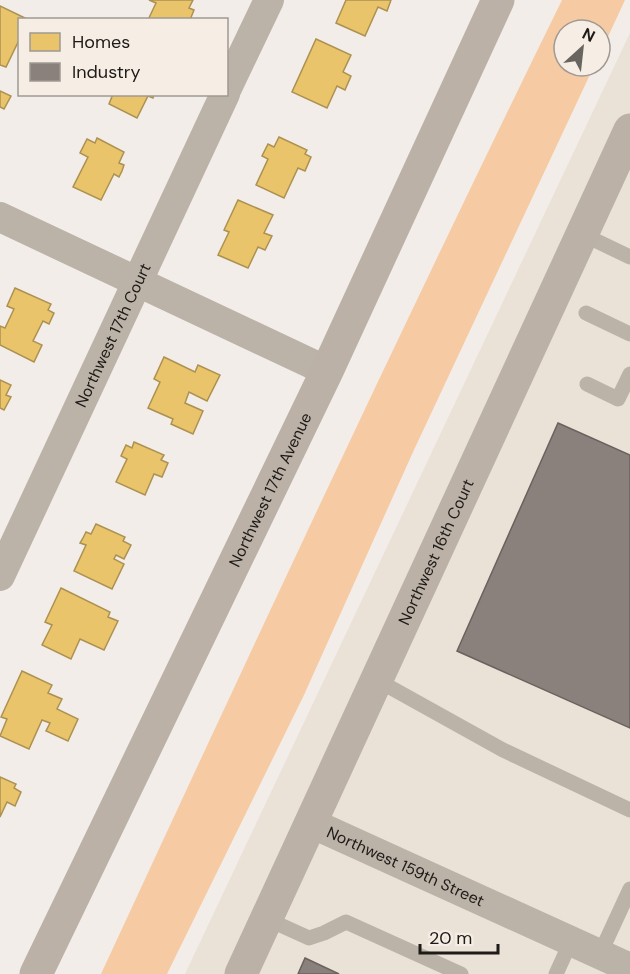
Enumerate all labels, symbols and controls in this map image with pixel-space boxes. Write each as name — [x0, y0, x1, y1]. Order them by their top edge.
legend — [18, 18, 228, 96]
north arrow — [552, 18, 612, 78]
text: N — [579, 23, 599, 47]
text: Homes — [72, 30, 130, 54]
text: Industry — [72, 60, 141, 84]
street label: Northwest 17th Court — [70, 260, 156, 411]
street label: Northwest 17th Avenue — [224, 409, 316, 570]
street label: Northwest 16th Court — [393, 476, 479, 628]
street label: Northwest 159th Street — [323, 822, 488, 911]
scale bar — [420, 917, 498, 955]
text: 20 m — [429, 926, 472, 950]

